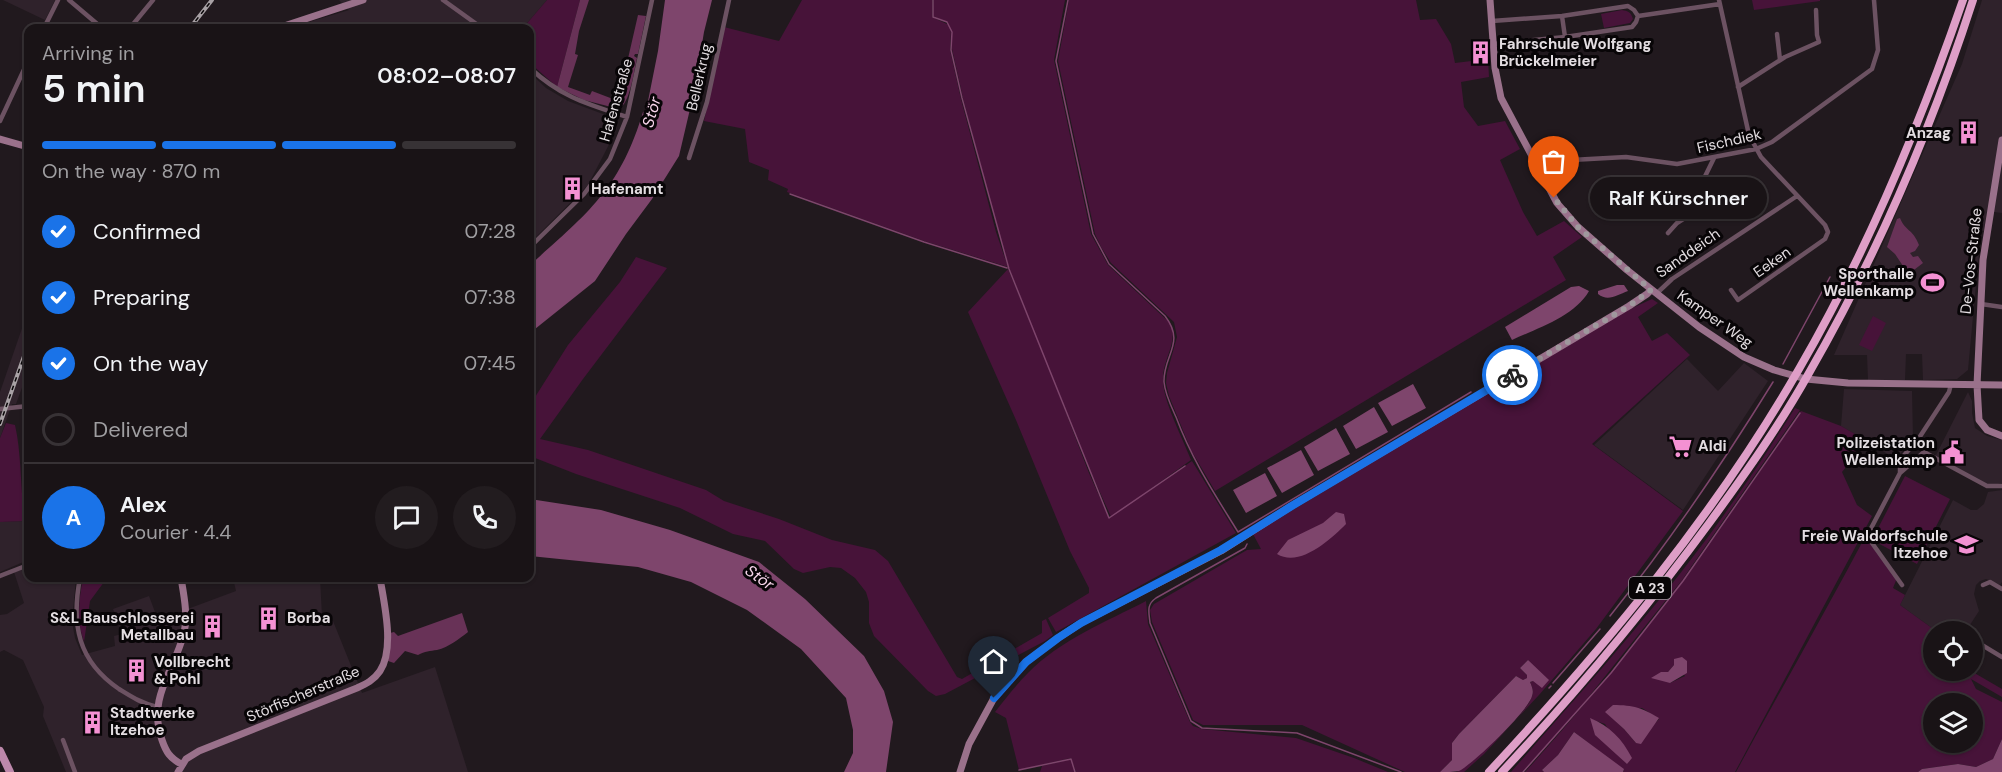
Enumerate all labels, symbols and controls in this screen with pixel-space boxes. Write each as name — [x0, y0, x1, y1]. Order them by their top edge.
place label: Fahrschule Wolfgang Brückelmeier — [1499, 34, 1652, 71]
text: Arriving in — [42, 40, 134, 66]
building icon: Fahrschule Wolfgang Brückelmeier — [1468, 40, 1494, 66]
street label: Bellerkrug — [682, 41, 716, 113]
street label: Hafenstraße — [595, 56, 637, 144]
text: 08:02–08:07 — [377, 61, 516, 90]
text: 5 min — [42, 63, 146, 114]
water label: Stör — [637, 93, 666, 130]
building icon: Anzag — [1956, 120, 1982, 146]
place label: Anzag — [1906, 123, 1951, 143]
street label: Fischdiek — [1695, 124, 1764, 158]
pin — [1528, 136, 1579, 198]
icon: bag — [1537, 145, 1570, 178]
text: On the way · 870 m — [42, 158, 220, 184]
building icon: Hafenamt — [560, 176, 586, 202]
callout: Ralf Kürschner — [1590, 177, 1767, 219]
place label: Hafenamt — [591, 179, 663, 199]
text: Ralf Kürschner — [1609, 185, 1748, 211]
street label: De-Vos-Straße — [1955, 207, 1987, 315]
icon: check — [42, 215, 75, 248]
text: Confirmed — [93, 217, 201, 246]
text: 07:28 — [465, 218, 516, 244]
street label: Sanddeich — [1652, 224, 1724, 282]
street label: Eeken — [1749, 242, 1795, 282]
place label: Sporthalle Wellenkamp — [1823, 264, 1914, 301]
sports icon: Sporthalle Wellenkamp — [1919, 270, 1945, 296]
icon: check — [42, 281, 75, 314]
text: Preparing — [93, 283, 190, 312]
text: 07:38 — [464, 284, 516, 310]
street label: Kamper Weg — [1673, 286, 1757, 352]
courier — [1482, 345, 1542, 405]
icon: check — [42, 347, 75, 380]
text: On the way — [93, 349, 208, 378]
text: 07:45 — [464, 350, 516, 376]
icon: bike — [1496, 359, 1529, 392]
text: Delivered — [93, 415, 188, 444]
supermarket icon: Aldi — [1667, 433, 1693, 459]
place label: Polizeistation Wellenkamp — [1836, 433, 1935, 470]
place label: Aldi — [1698, 436, 1727, 456]
public building icon: Polizeistation Wellenkamp — [1940, 439, 1966, 465]
button: chat — [375, 486, 438, 549]
button: phone — [453, 486, 516, 549]
text: Alex — [120, 490, 167, 519]
text: A — [66, 503, 81, 532]
text: Courier · 4.4 — [120, 519, 231, 545]
place label: Freie Waldorfschule Itzehoe — [1802, 526, 1948, 563]
school or university icon: Freie Waldorfschule Itzehoe — [1953, 532, 1979, 558]
water label: Stör — [741, 560, 779, 595]
road number: A 23 — [1629, 577, 1671, 599]
building icon: Borba — [256, 605, 282, 631]
place label: S&L Bauschlosserei Metallbau — [50, 608, 194, 645]
place label: Borba — [287, 608, 330, 628]
building icon: S&L Bauschlosserei Metallbau — [199, 614, 225, 640]
map controls — [1923, 621, 1983, 753]
button: locate — [1923, 621, 1983, 681]
pin — [968, 636, 1019, 698]
icon: home — [977, 645, 1010, 678]
place label: Vollbrecht & Pohl — [154, 652, 231, 689]
building icon: Vollbrecht & Pohl — [123, 658, 149, 684]
street label: Störfischerstraße — [243, 661, 363, 727]
button: layers — [1923, 693, 1983, 753]
place label: Stadtwerke Itzehoe — [110, 703, 195, 740]
building icon: Stadtwerke Itzehoe — [79, 709, 105, 735]

